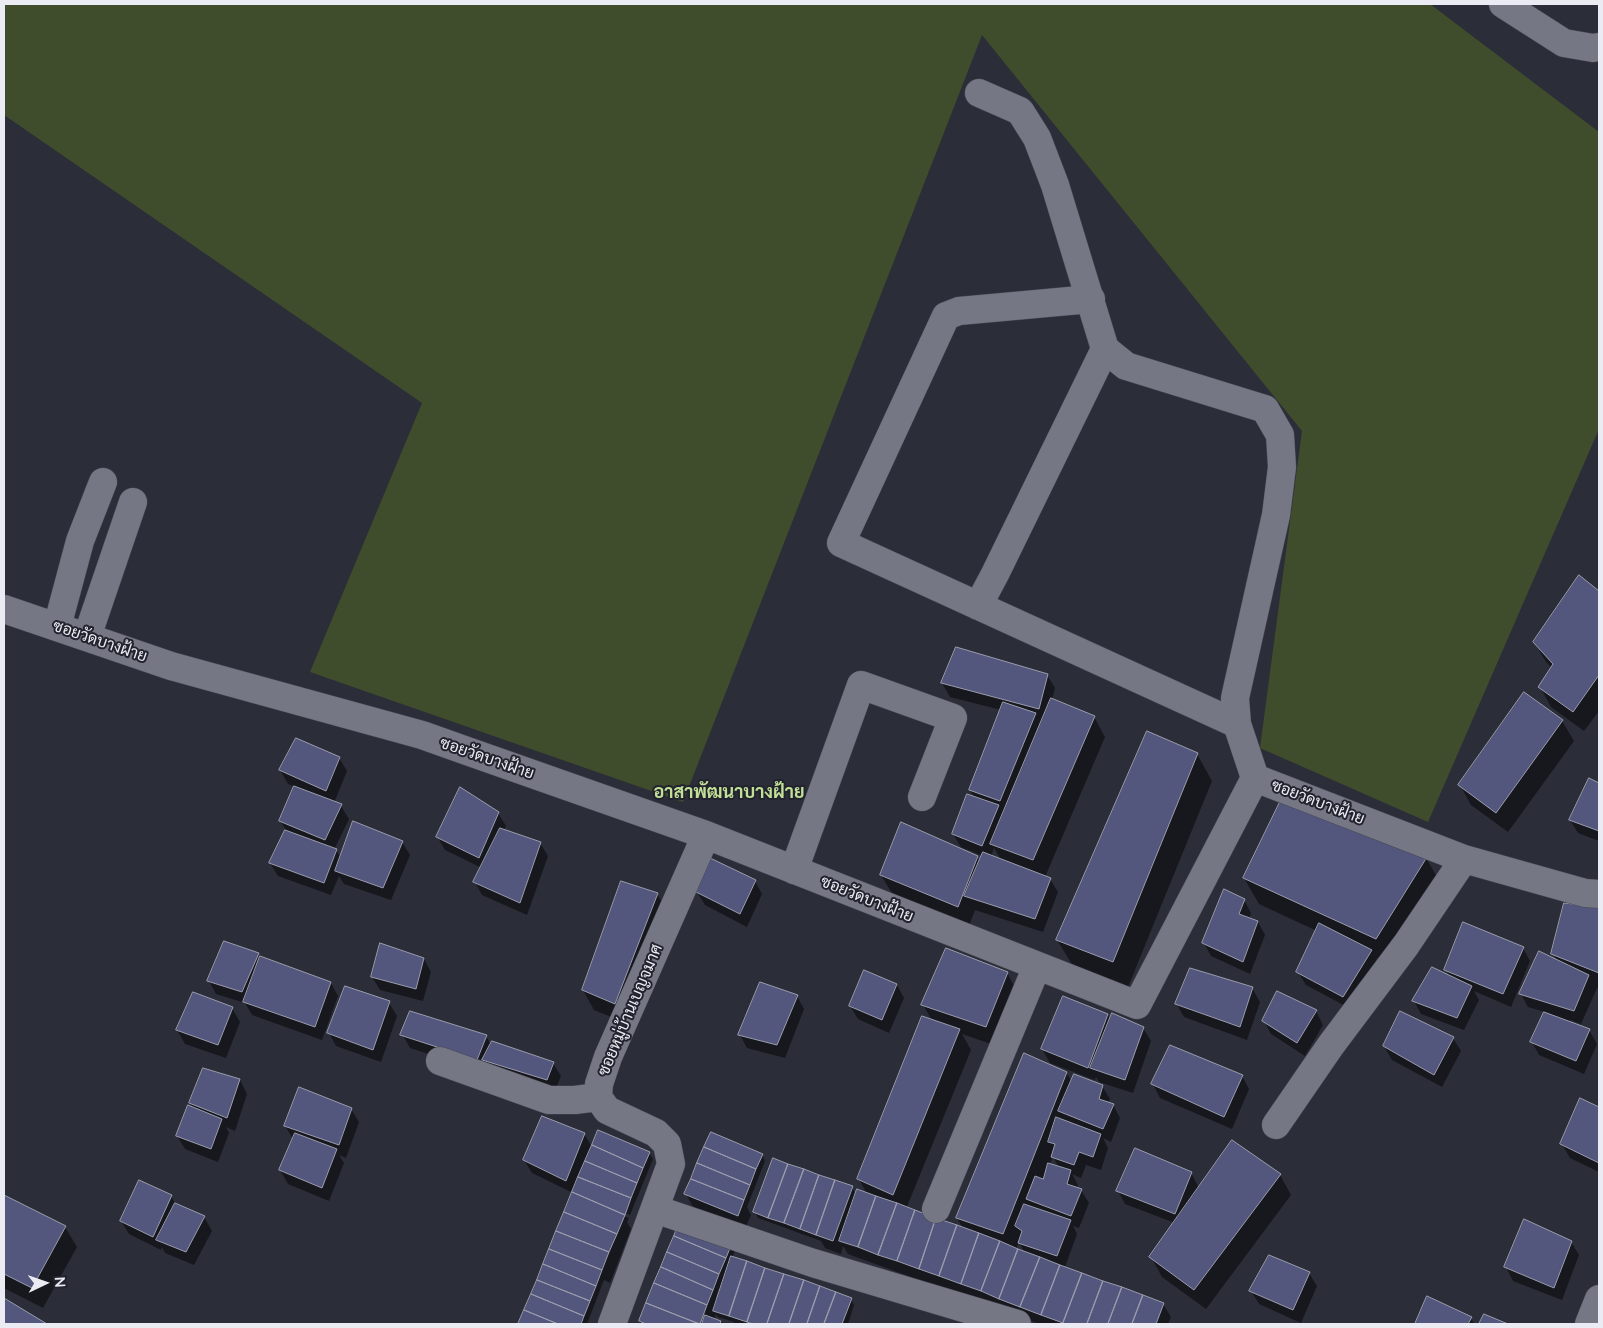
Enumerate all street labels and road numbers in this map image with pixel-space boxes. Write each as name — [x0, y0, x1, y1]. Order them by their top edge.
street label: ซอยวัดบางฝ้าย — [50, 616, 150, 666]
street label: ซอยวัดบางฝ้าย — [437, 733, 537, 783]
street label: ซอยวัดบางฝ้าย — [1269, 775, 1367, 829]
street label: ซอยวัดบางฝ้าย — [818, 872, 916, 926]
street label: ซอยหมู่บ้านเบญจมาศ — [594, 941, 666, 1079]

